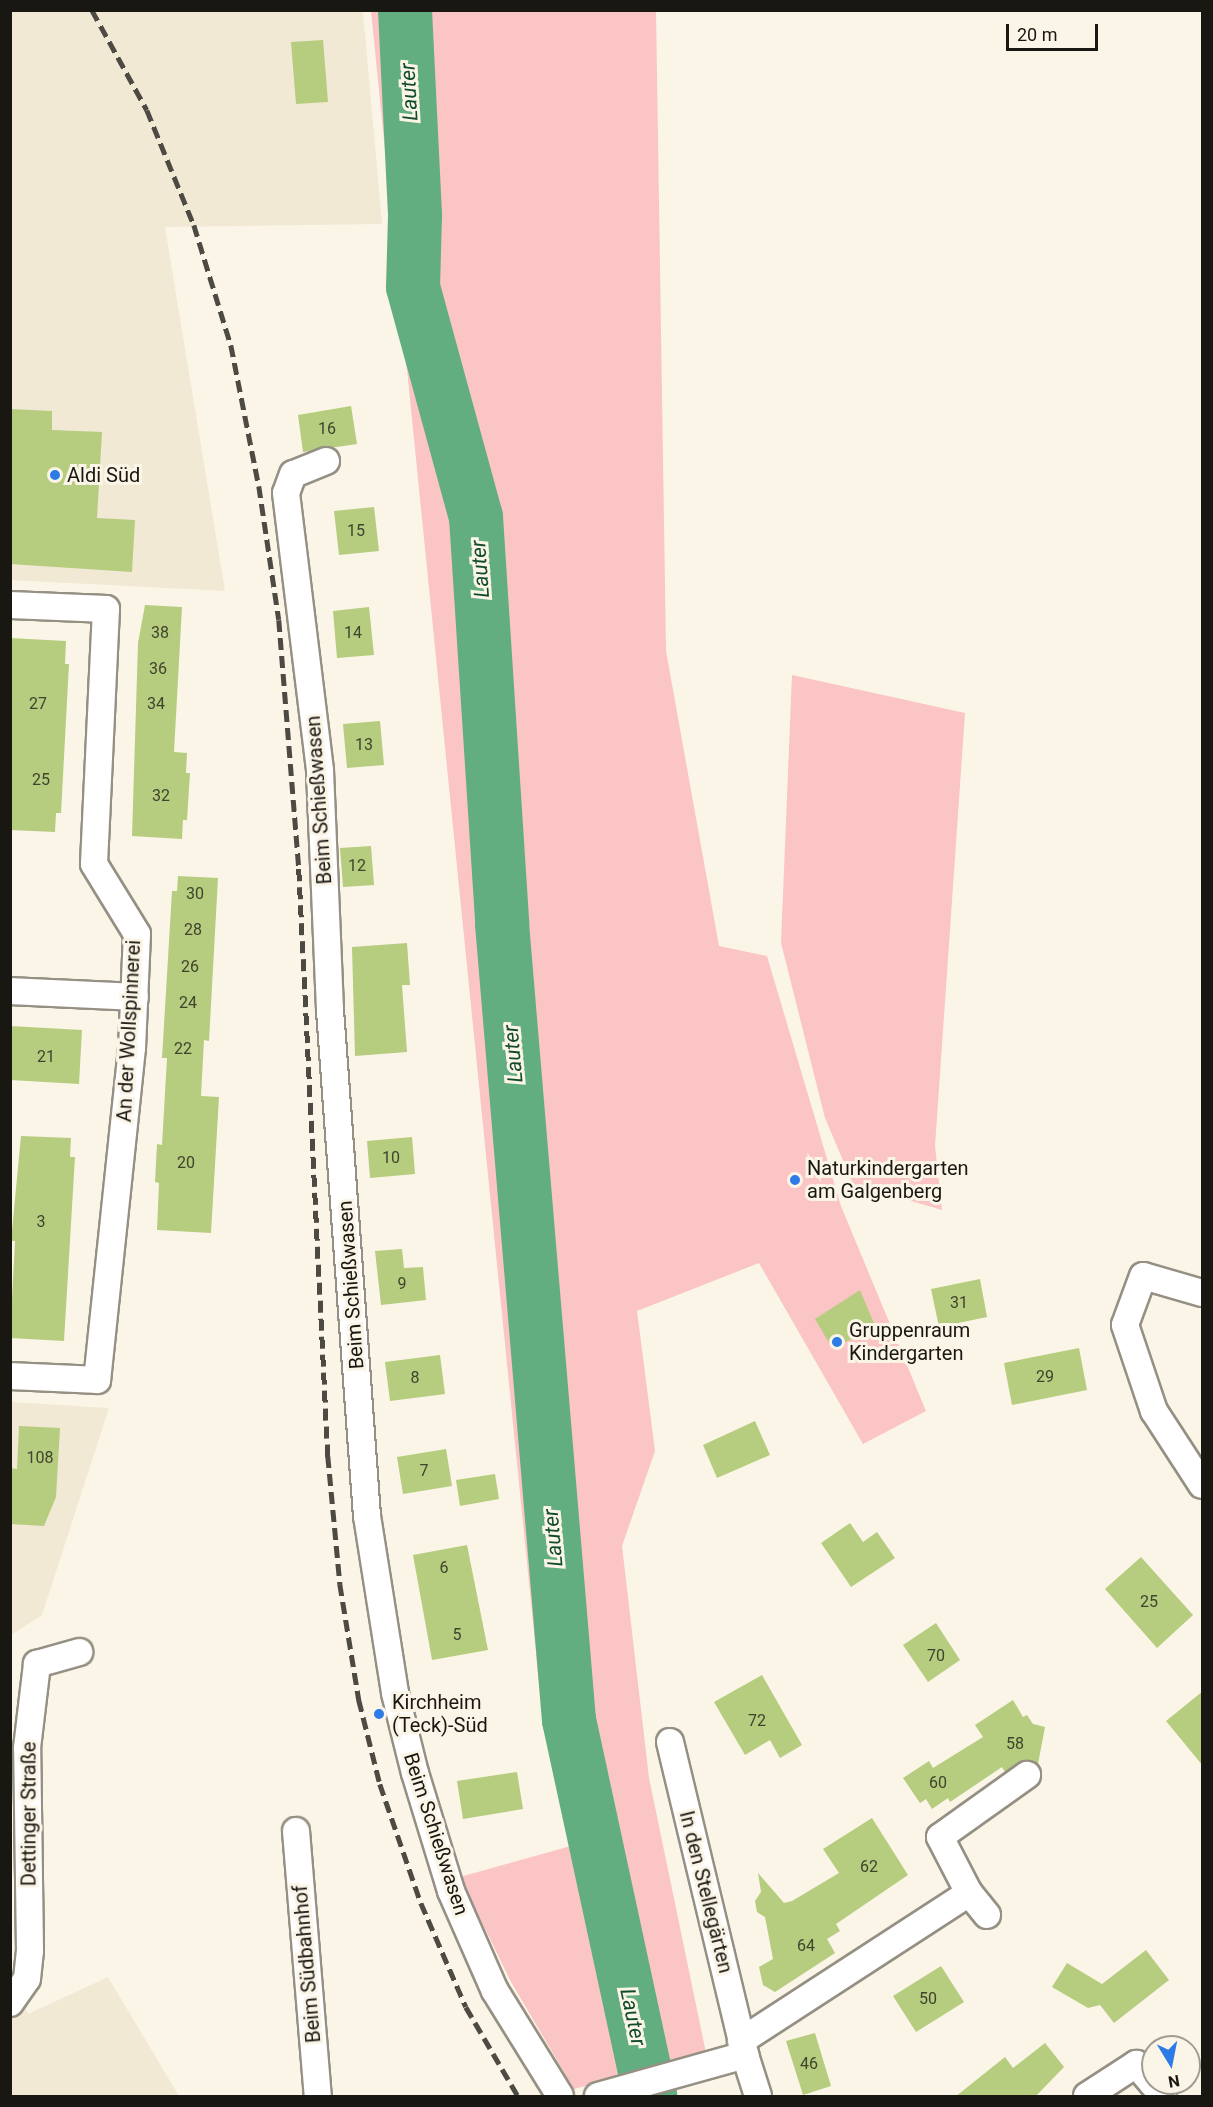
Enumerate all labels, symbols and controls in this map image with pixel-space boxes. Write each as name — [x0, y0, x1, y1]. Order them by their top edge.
scale bar — [1009, 12, 1100, 50]
text: 20 m — [1017, 24, 1057, 45]
water label: Lauter — [395, 63, 423, 121]
house number: 16 — [318, 419, 336, 439]
place label: Aldi Süd — [67, 463, 140, 487]
marker: Aldi Süd — [48, 468, 62, 482]
house number: 15 — [347, 521, 365, 541]
water label: Lauter — [465, 539, 495, 599]
house number: 38 — [151, 623, 169, 643]
house number: 14 — [344, 623, 362, 643]
house number: 36 — [149, 659, 167, 679]
house number: 27 — [29, 694, 47, 714]
house number: 34 — [147, 694, 165, 714]
street label: Beim Schießwasen — [301, 715, 337, 885]
house number: 13 — [355, 735, 373, 755]
house number: 25 — [32, 770, 50, 790]
house number: 32 — [152, 786, 170, 806]
house number: 12 — [348, 856, 366, 876]
house number: 30 — [186, 884, 204, 904]
house number: 28 — [184, 920, 202, 940]
street label: An der Wollspinnerei — [112, 939, 146, 1123]
house number: 26 — [181, 957, 199, 977]
house number: 24 — [179, 993, 197, 1013]
water label: Lauter — [498, 1024, 528, 1084]
house number: 22 — [174, 1039, 192, 1059]
house number: 21 — [37, 1047, 55, 1067]
house number: 10 — [382, 1148, 400, 1168]
house number: 20 — [177, 1153, 195, 1173]
place label: Naturkindergarten am Galgenberg — [807, 1156, 969, 1203]
marker: Naturkindergarten am Galgenberg — [788, 1173, 802, 1187]
street label: Beim Schießwasen — [333, 1200, 369, 1370]
house number: 3 — [37, 1212, 45, 1232]
house number: 9 — [398, 1274, 406, 1294]
house number: 31 — [950, 1293, 968, 1313]
place label: Gruppenraum Kindergarten — [849, 1318, 970, 1365]
marker: Gruppenraum Kindergarten — [830, 1335, 844, 1349]
house number: 29 — [1036, 1367, 1054, 1387]
house number: 8 — [411, 1368, 419, 1388]
house number: 108 — [27, 1448, 53, 1468]
house number: 7 — [420, 1461, 428, 1481]
water label: Lauter — [538, 1508, 568, 1568]
house number: 6 — [440, 1558, 448, 1578]
house number: 25 — [1140, 1592, 1158, 1612]
house number: 5 — [453, 1625, 461, 1645]
house number: 70 — [927, 1646, 945, 1666]
place label: Kirchheim (Teck)-Süd — [392, 1690, 488, 1737]
marker: Kirchheim (Teck)-Süd — [370, 1705, 388, 1723]
house number: 72 — [748, 1711, 766, 1731]
house number: 58 — [1006, 1734, 1024, 1754]
street label: Dettinger Straße — [17, 1742, 41, 1886]
street label: Beim Schießwasen — [398, 1750, 474, 1918]
house number: 60 — [929, 1773, 947, 1793]
street label: In den Stellegärten — [674, 1808, 738, 1976]
house number: 62 — [860, 1857, 878, 1877]
street label: Beim Südbahnhof — [288, 1884, 326, 2044]
house number: 64 — [797, 1936, 815, 1956]
water label: Lauter — [615, 1986, 651, 2048]
house number: 50 — [919, 1989, 937, 2009]
north arrow — [1141, 2035, 1201, 2095]
house number: 46 — [800, 2054, 818, 2074]
text: N — [1167, 2071, 1181, 2092]

